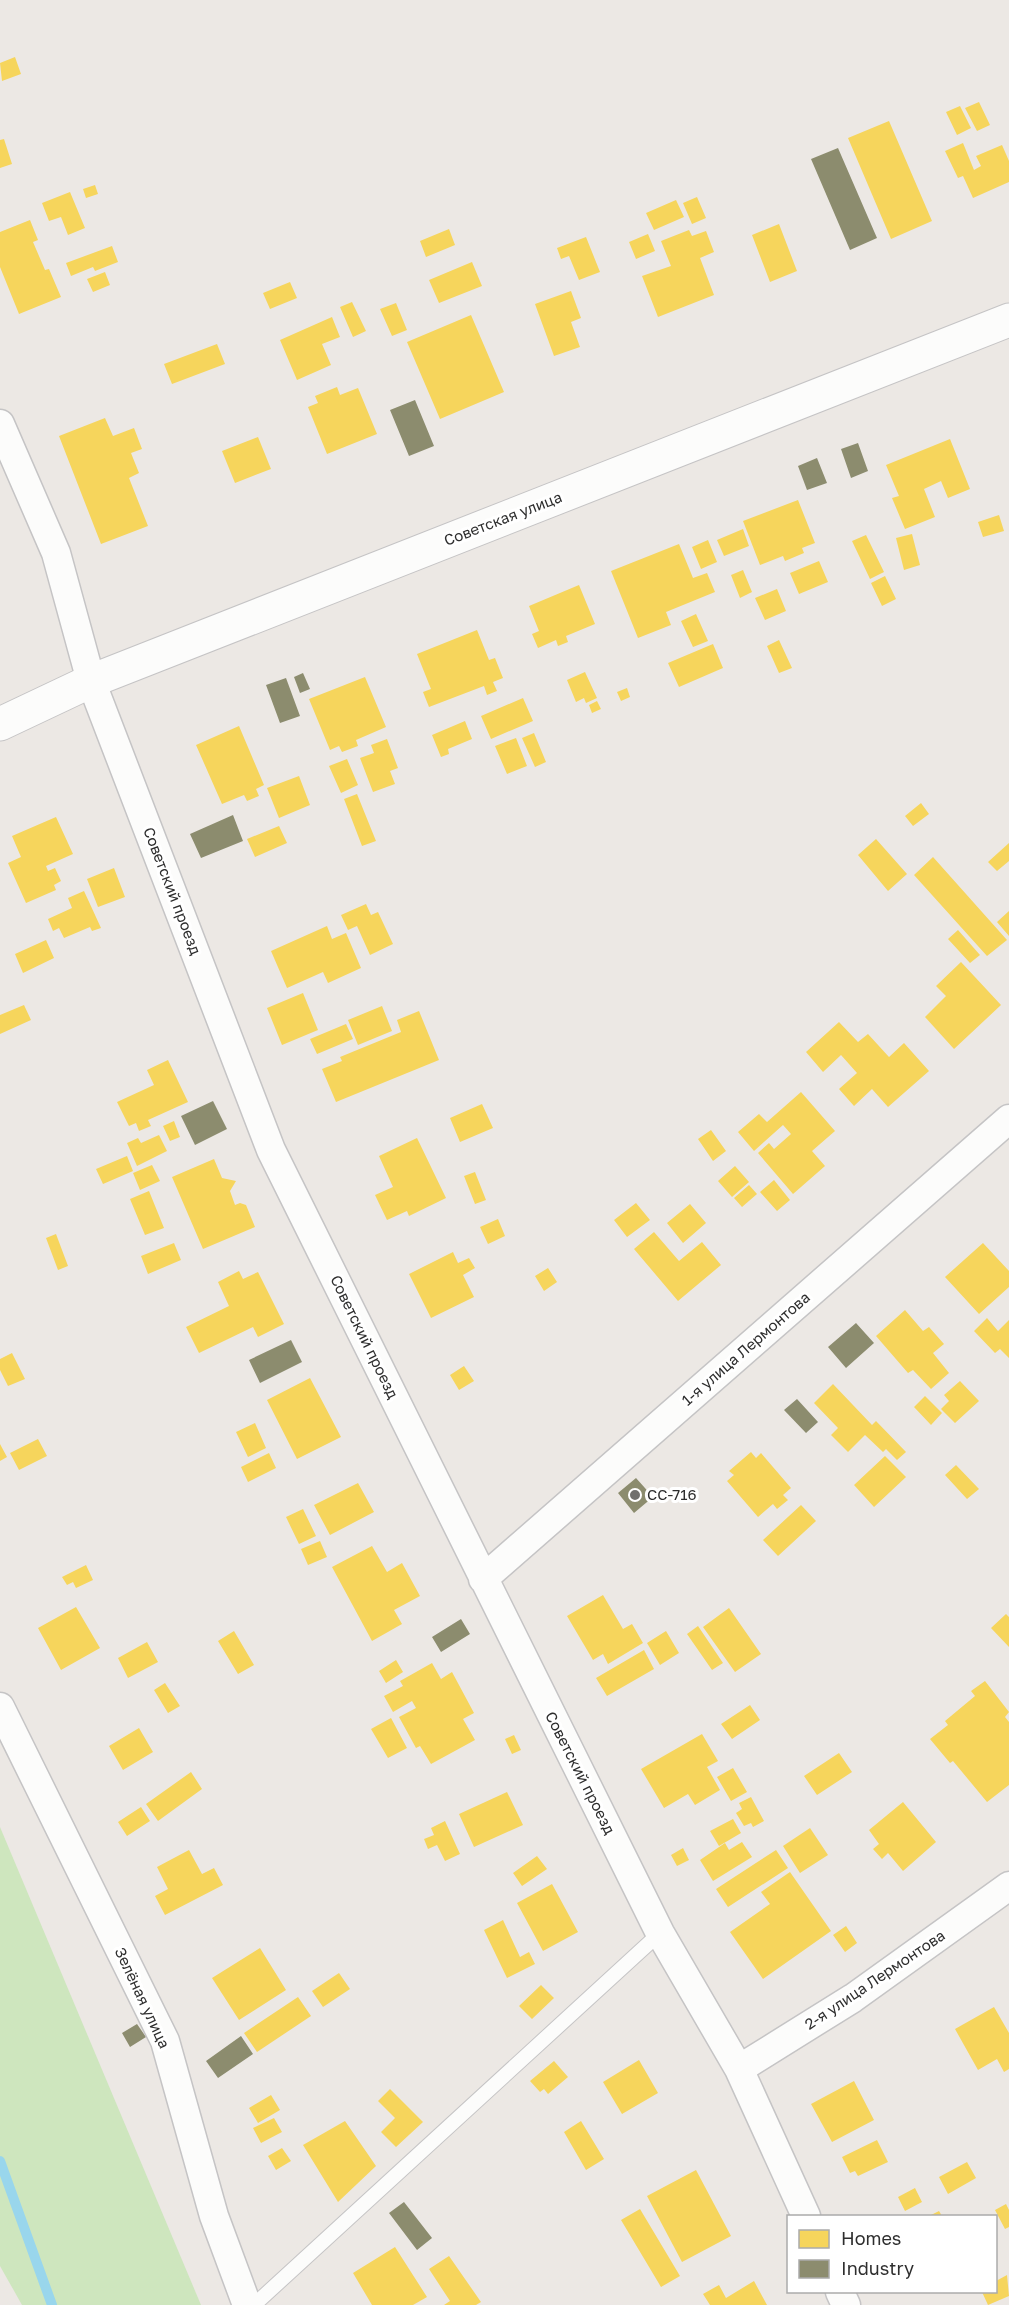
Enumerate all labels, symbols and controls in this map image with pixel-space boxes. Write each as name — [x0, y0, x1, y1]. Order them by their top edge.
street label: Советская улица — [441, 487, 564, 549]
street label: Советский проезд — [140, 824, 206, 957]
street label: Советский проезд — [327, 1272, 403, 1401]
street label: 1-я улица Лермонтова — [678, 1288, 813, 1409]
place label: СС-716 — [647, 1485, 697, 1503]
marker: СС-716 — [628, 1488, 642, 1502]
street label: Советский проезд — [542, 1708, 620, 1837]
street label: 2-я улица Лермонтова — [801, 1926, 948, 2033]
street label: Зелёная улица — [112, 1944, 174, 2051]
legend — [787, 2215, 997, 2293]
text: Homes — [841, 2227, 901, 2249]
text: Industry — [841, 2257, 914, 2279]

